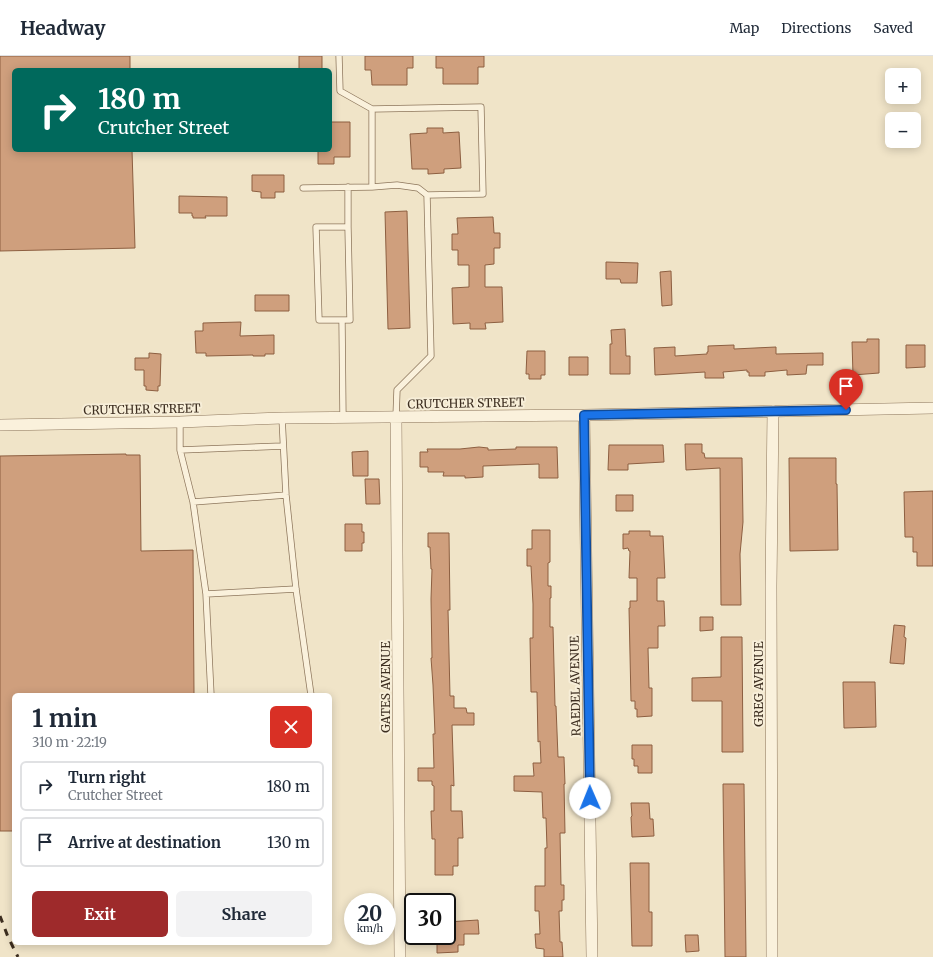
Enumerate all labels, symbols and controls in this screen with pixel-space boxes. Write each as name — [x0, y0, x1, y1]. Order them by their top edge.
text: Headway — [20, 16, 106, 40]
text: Map — [729, 19, 759, 37]
text: Directions — [781, 19, 851, 37]
text: Saved — [873, 19, 913, 37]
map controls — [885, 68, 921, 148]
button: + — [885, 68, 921, 104]
text: 180 m — [98, 81, 181, 117]
icon: right — [32, 84, 84, 136]
button: − — [885, 112, 921, 148]
text: Crutcher Street — [98, 116, 229, 139]
pin — [829, 369, 863, 410]
icon: arrive — [835, 375, 857, 397]
street label: CRUTCHER STREET — [407, 394, 525, 412]
street label: CRUTCHER STREET — [83, 400, 201, 418]
street label: RAEDEL AVENUE — [567, 635, 583, 736]
street label: GATES AVENUE — [378, 641, 393, 733]
street label: GREG AVENUE — [751, 641, 766, 727]
text: 1 min — [32, 703, 97, 734]
button: close — [270, 706, 312, 748]
text: 310 m · 22:19 — [32, 734, 107, 751]
text: Turn right — [68, 768, 146, 787]
icon: right — [34, 775, 56, 797]
text: 180 m — [267, 777, 310, 796]
position arrow — [569, 777, 611, 819]
text: Crutcher Street — [68, 787, 163, 804]
icon: arrive — [34, 831, 56, 853]
text: Arrive at destination — [68, 833, 221, 852]
text: 130 m — [267, 833, 310, 852]
button: Exit — [32, 891, 168, 937]
button: Share — [176, 891, 312, 937]
speed limit sign: 30 — [404, 893, 456, 945]
text: 20 — [358, 901, 382, 926]
text: km/h — [357, 922, 383, 935]

